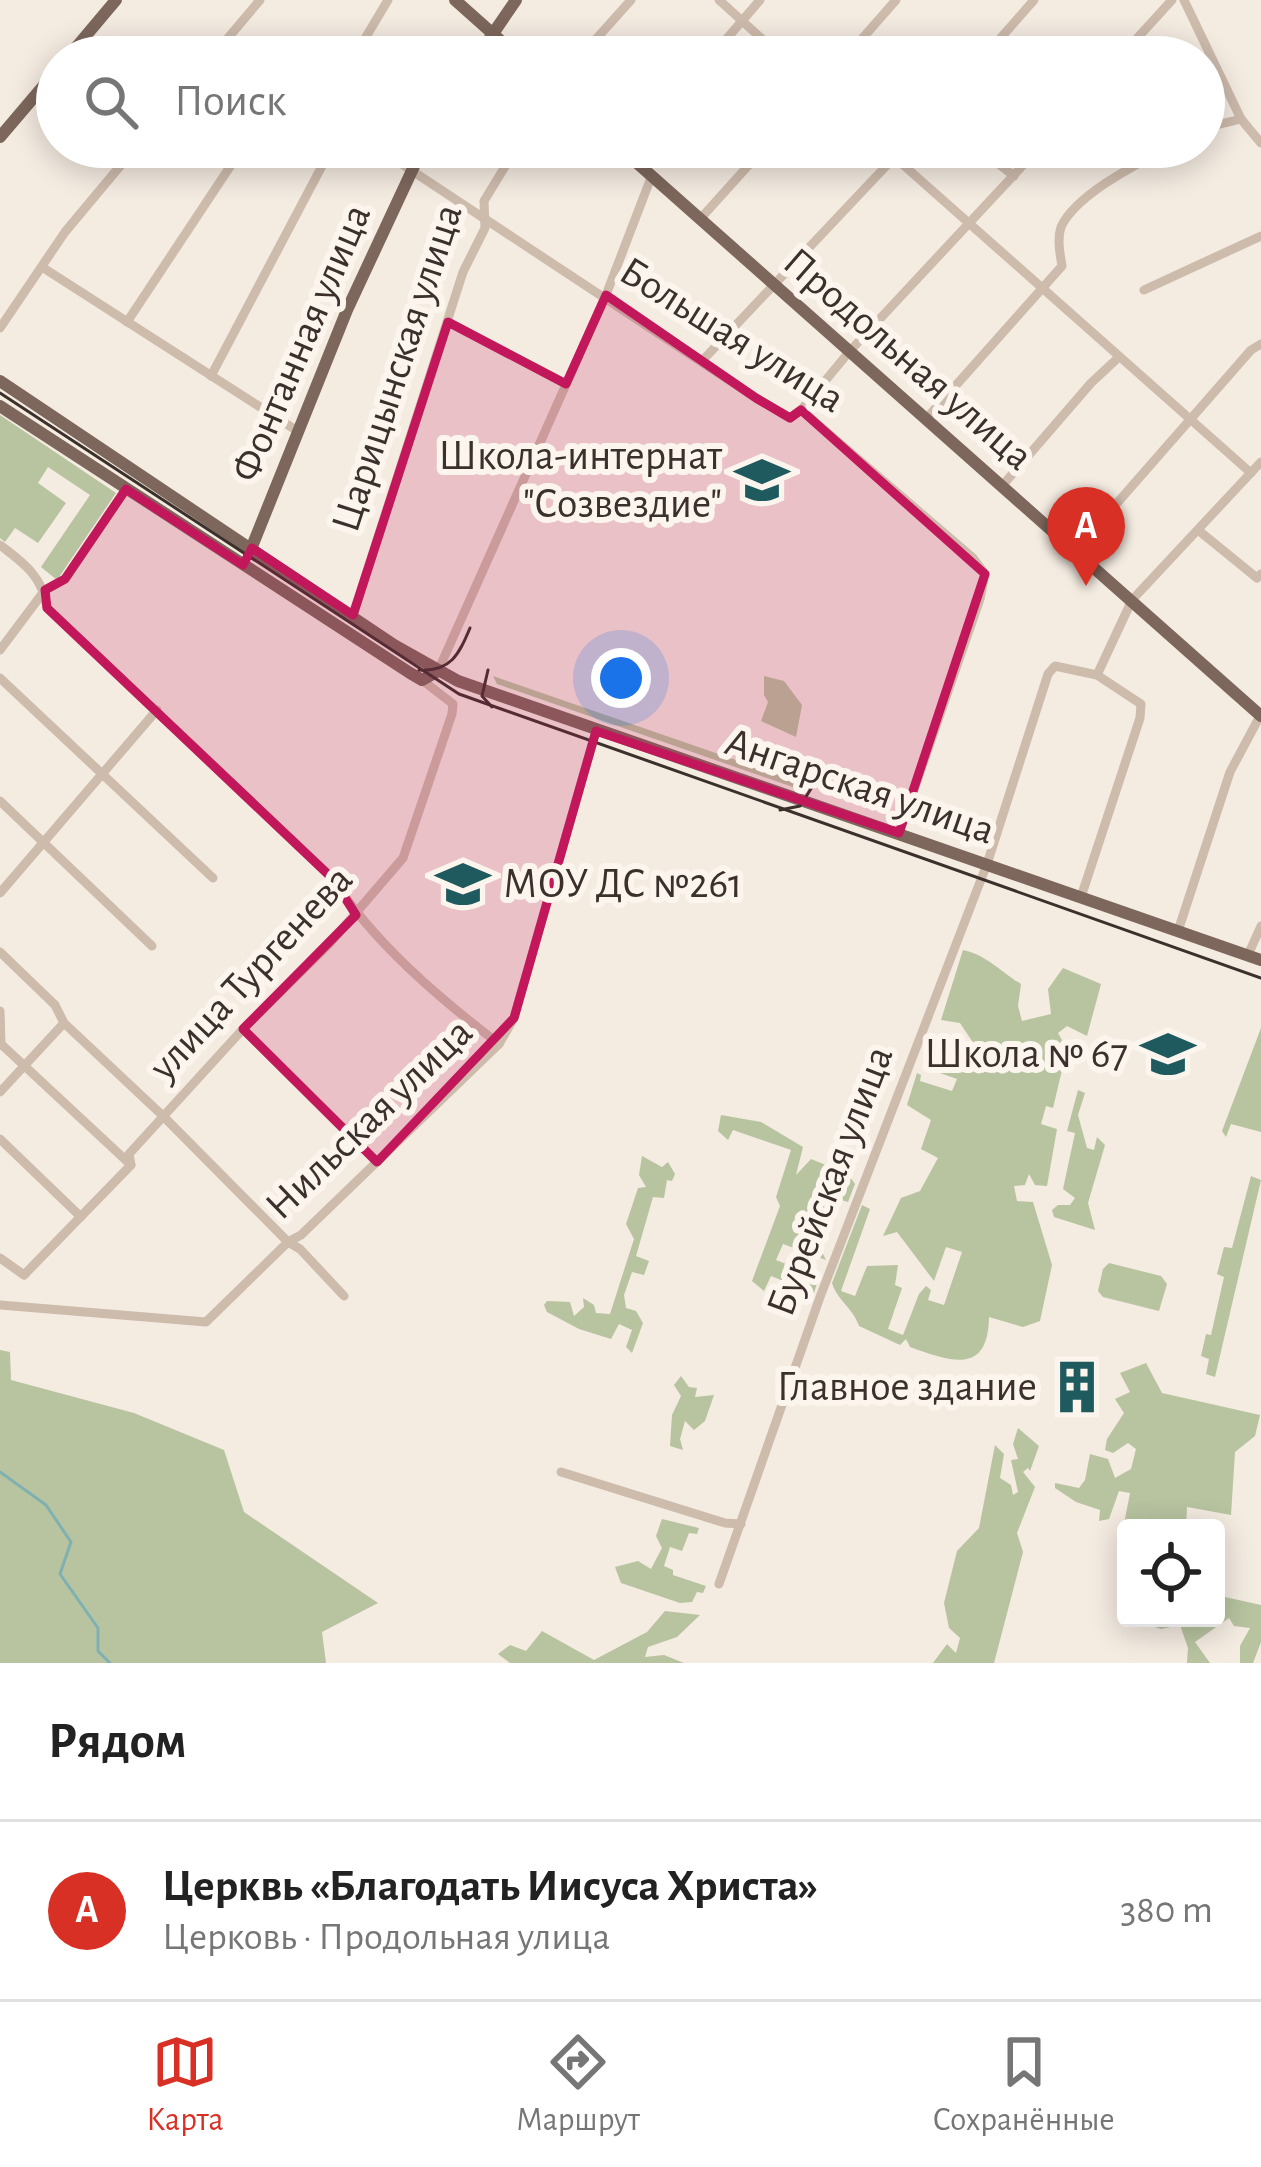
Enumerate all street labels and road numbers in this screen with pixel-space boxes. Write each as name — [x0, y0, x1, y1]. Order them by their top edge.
street label: Фонтанная улица — [224, 198, 378, 488]
street label: Царицынская улица — [324, 199, 470, 537]
street label: Продольная улица — [776, 240, 1040, 478]
street label: Большая улица — [612, 249, 852, 421]
street label: Ангарская улица — [720, 720, 1000, 852]
street label: улица Тургенева — [141, 858, 361, 1089]
street label: Нильская улица — [258, 1010, 480, 1228]
street label: Бурейская улица — [759, 1040, 901, 1322]

